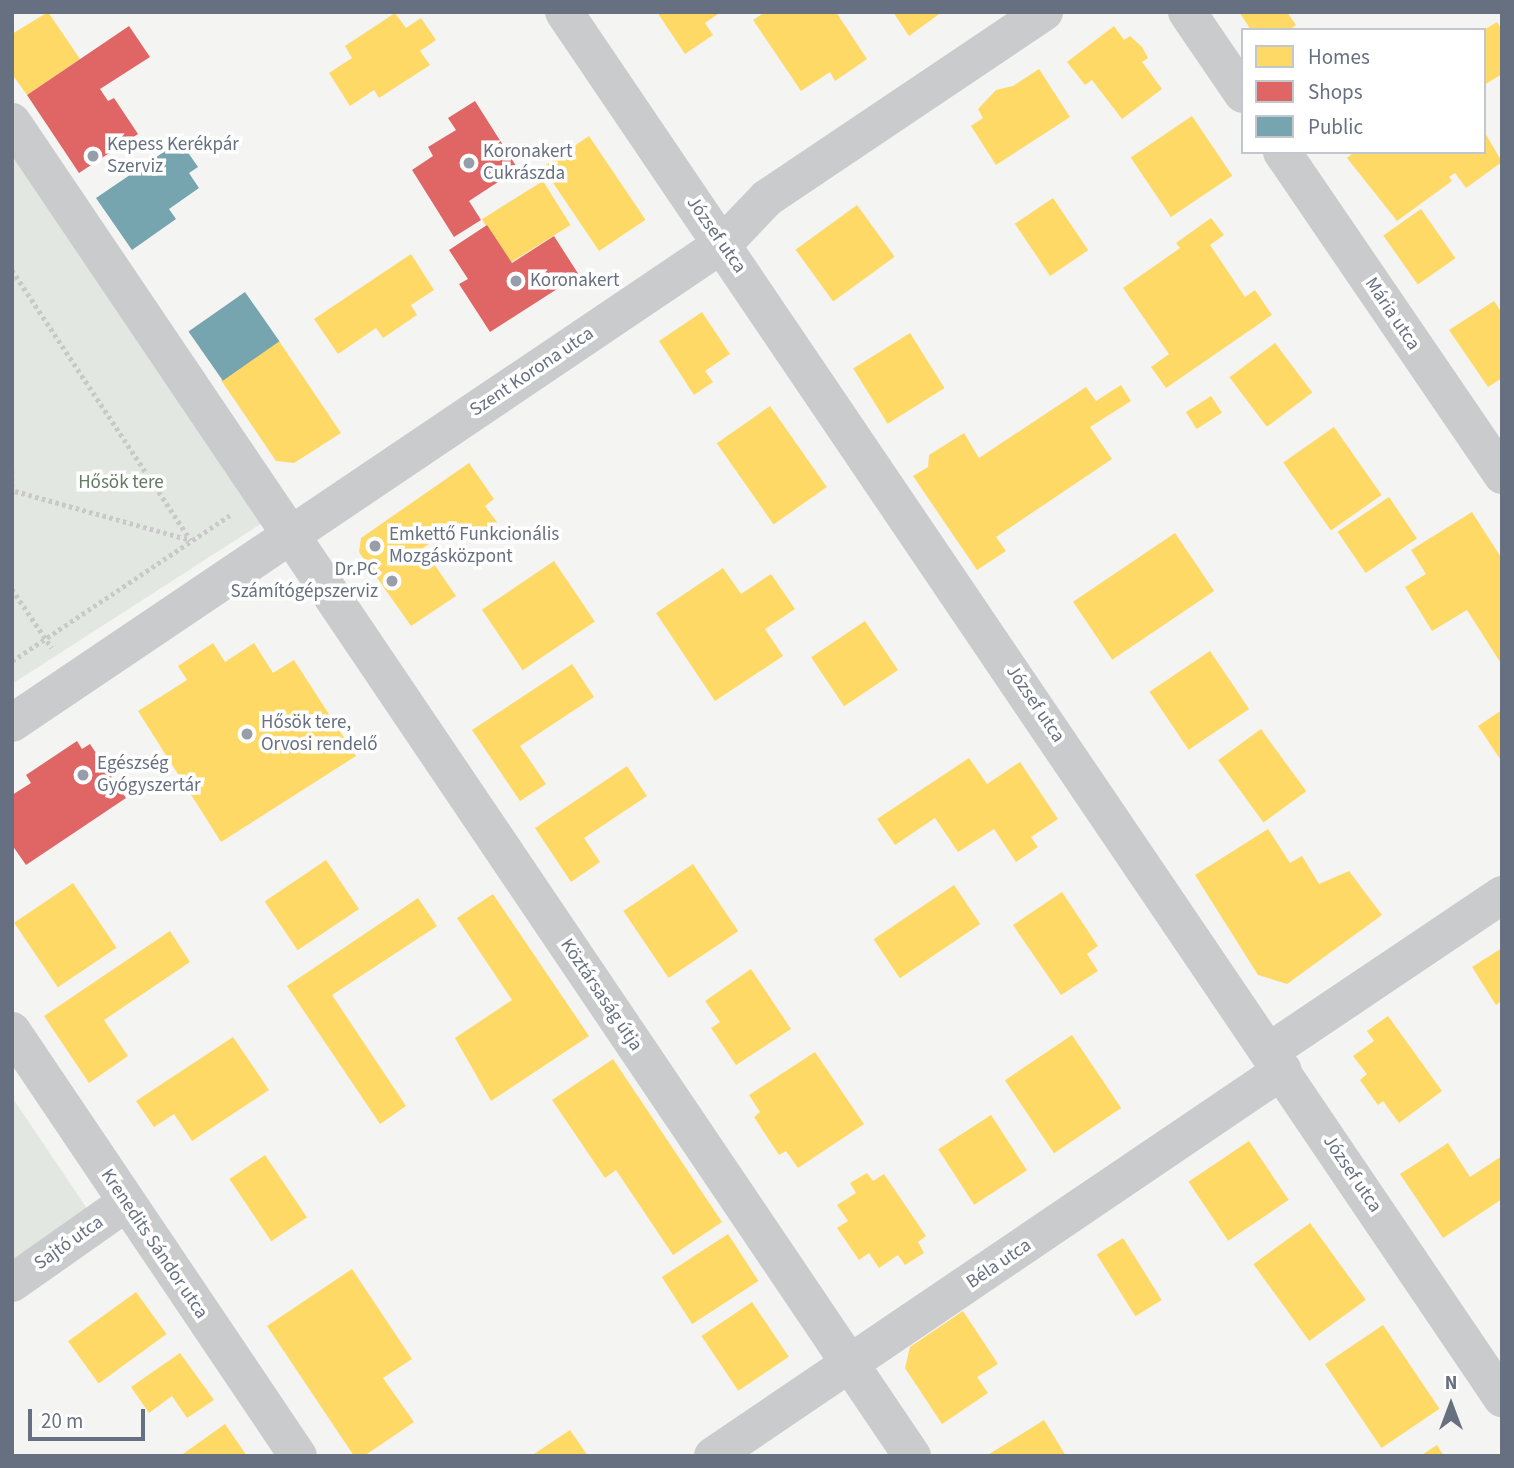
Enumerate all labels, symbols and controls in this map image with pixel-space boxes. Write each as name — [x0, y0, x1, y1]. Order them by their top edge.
legend — [1241, 28, 1486, 154]
text: Homes — [1308, 42, 1370, 72]
text: Shops — [1308, 77, 1362, 107]
text: Public — [1308, 112, 1363, 142]
place label: Kepess Kerékpár Szerviz — [107, 134, 239, 178]
place label: Koronakert Cukrászda — [483, 141, 572, 185]
marker: Kepess Kerékpár Szerviz — [85, 148, 101, 164]
marker: Koronakert Cukrászda — [461, 155, 477, 171]
street label: József utca — [681, 192, 751, 278]
place label: Koronakert — [530, 270, 619, 292]
marker: Koronakert — [508, 273, 524, 289]
street label: Mária utca — [1359, 273, 1425, 355]
street label: Szent Korona utca — [466, 322, 598, 422]
park label: Hősök tere — [78, 472, 164, 494]
place label: Emkettő Funkcionális Mozgásközpont — [389, 524, 559, 568]
marker: Emkettő Funkcionális Mozgásközpont — [367, 538, 383, 554]
place label: Dr.PC Számítógépszerviz — [231, 559, 378, 603]
marker: Dr.PC Számítógépszerviz — [384, 573, 400, 589]
street label: József utca — [1001, 661, 1069, 747]
place label: Hősök tere, Orvosi rendelő — [261, 712, 378, 756]
marker: Hősök tere, Orvosi rendelő — [239, 726, 255, 742]
place label: Egészség Gyógyszertár — [97, 753, 201, 797]
marker: Egészség Gyógyszertár — [75, 767, 91, 783]
street label: Köztársaság útja — [555, 934, 647, 1056]
street label: József utca — [1318, 1131, 1386, 1217]
street label: Krenedits Sándor utca — [95, 1165, 213, 1323]
street label: Sajtó utca — [30, 1211, 108, 1275]
street label: Béla utca — [962, 1234, 1036, 1294]
north arrow — [1416, 1370, 1486, 1440]
text: N — [1445, 1370, 1457, 1397]
scale bar — [32, 1394, 149, 1438]
text: 20 m — [41, 1406, 83, 1436]

